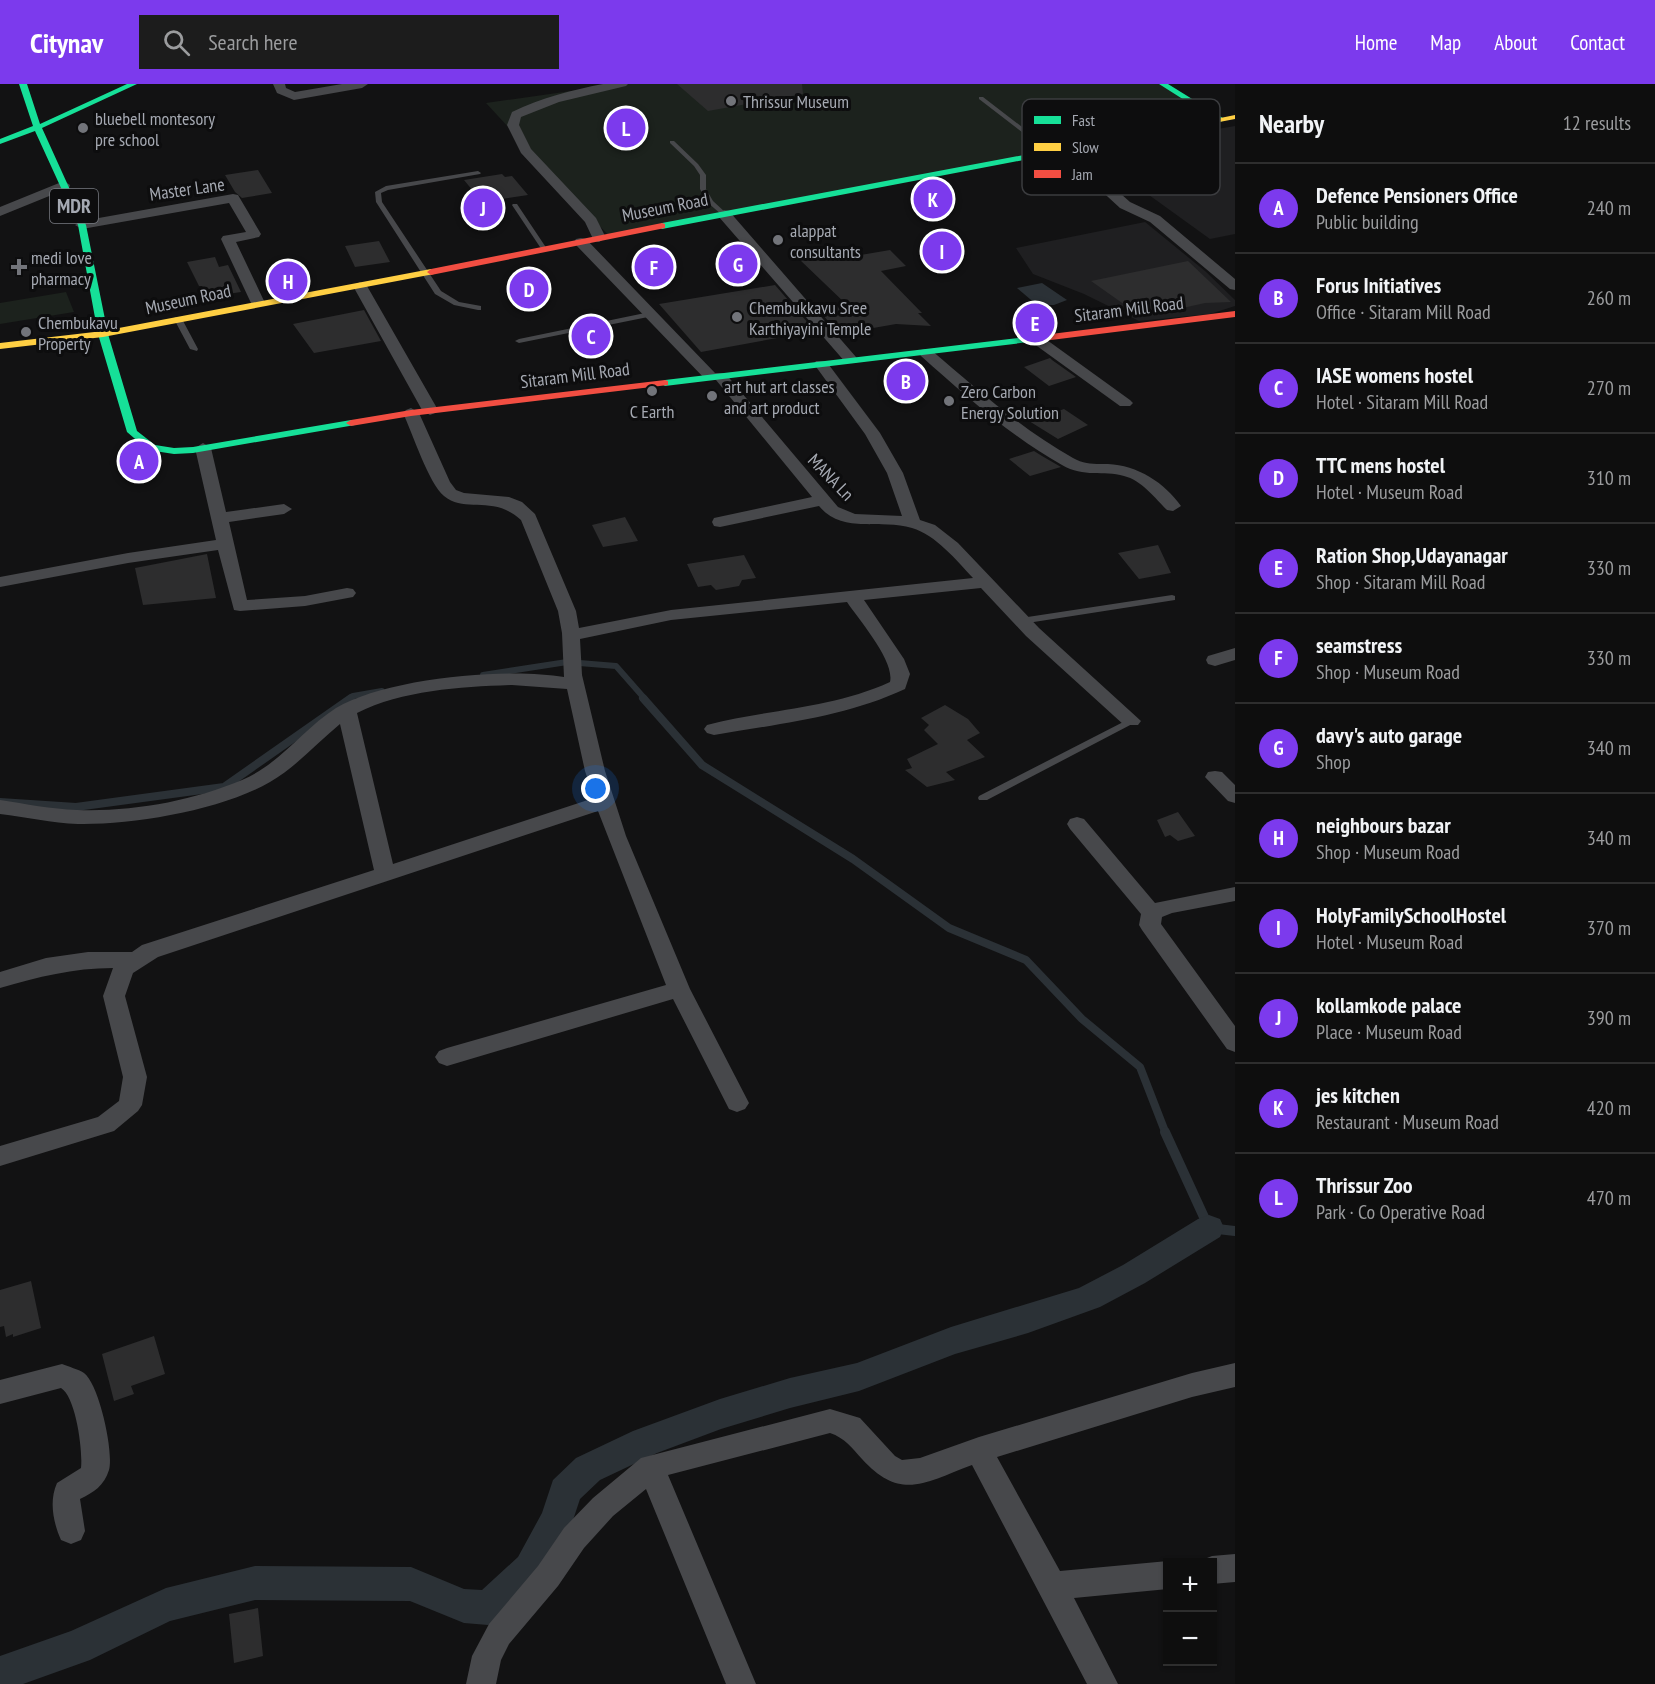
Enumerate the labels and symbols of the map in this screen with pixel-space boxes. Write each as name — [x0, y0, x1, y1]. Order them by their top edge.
place label: Thrissur Museum — [743, 90, 849, 113]
marker: Thrissur Museum — [724, 94, 738, 108]
legend — [1022, 99, 1220, 195]
pin: L — [606, 106, 646, 150]
place label: bluebell montesory pre school — [95, 107, 215, 151]
text: Fast — [1072, 110, 1095, 130]
marker: bluebell montesory pre school — [76, 121, 90, 135]
text: Slow — [1072, 137, 1099, 157]
text: Jam — [1071, 164, 1093, 184]
street label: Master Lane — [148, 172, 226, 206]
pin: K — [914, 176, 952, 222]
pin: J — [464, 186, 502, 230]
street label: Museum Road — [620, 187, 710, 227]
road number: MDR — [50, 189, 98, 223]
place label: alappat consultants — [790, 219, 861, 263]
pin: I — [922, 228, 962, 274]
marker: alappat consultants — [771, 233, 785, 247]
pin: G — [718, 242, 758, 286]
pin: F — [634, 244, 674, 290]
place label: medi love pharmacy — [31, 246, 92, 290]
pin: H — [268, 258, 308, 304]
marker: medi love pharmacy — [12, 260, 26, 274]
pin: D — [510, 266, 548, 312]
street label: Museum Road — [143, 279, 233, 319]
street label: Sitaram Mill Road — [1073, 291, 1185, 327]
place label: Chembukkavu Sree Karthiyayini Temple — [749, 296, 871, 340]
pin: E — [1016, 300, 1054, 346]
marker: Chembukkavu Sree Karthiyayini Temple — [730, 310, 744, 324]
place label: Chembukavu Property — [38, 311, 118, 355]
pin: C — [572, 314, 610, 358]
marker: Chembukavu Property — [19, 325, 33, 339]
street label: Sitaram Mill Road — [519, 357, 631, 393]
pin: B — [886, 358, 926, 404]
place label: art hut art classes and art product — [724, 375, 835, 419]
place label: Zero Carbon Energy Solution — [961, 380, 1059, 424]
marker: C Earth — [645, 384, 659, 398]
marker: art hut art classes and art product — [705, 389, 719, 403]
marker: Zero Carbon Energy Solution — [942, 394, 956, 408]
place label: C Earth — [630, 400, 674, 423]
pin: A — [120, 438, 158, 484]
street label: MANA Ln — [803, 449, 859, 505]
your location — [581, 774, 610, 803]

